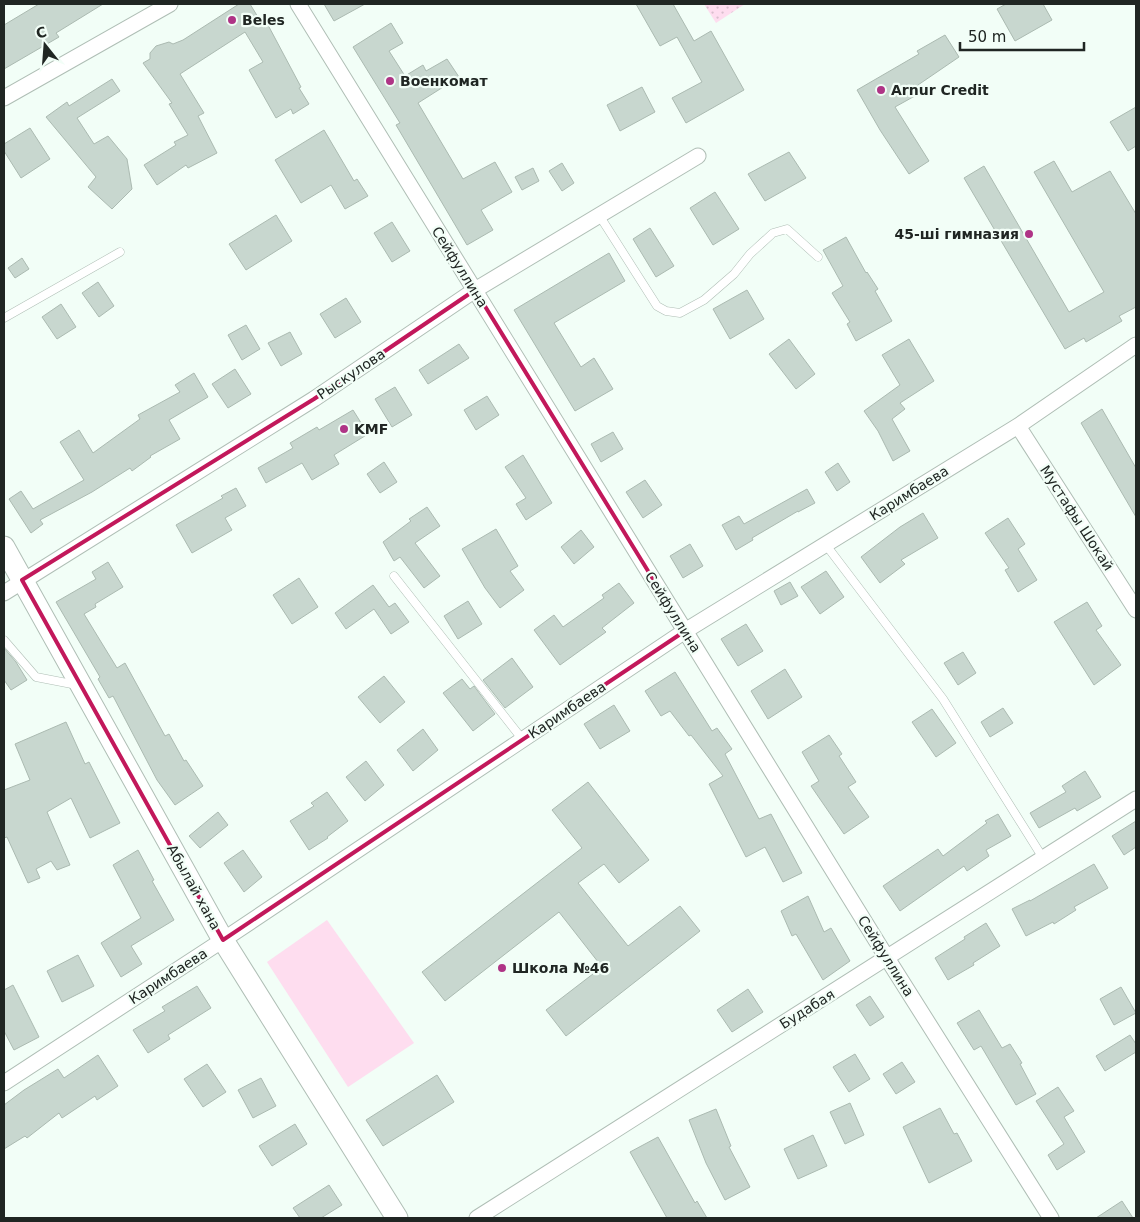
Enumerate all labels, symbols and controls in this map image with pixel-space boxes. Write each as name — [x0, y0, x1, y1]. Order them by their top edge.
place label: Beles — [242, 12, 285, 28]
marker: Beles — [226, 14, 238, 26]
north arrow — [20, 20, 70, 70]
scale bar — [960, 20, 1084, 52]
text: С — [34, 23, 48, 42]
text: 50 m — [968, 28, 1006, 46]
place label: Военкомат — [400, 73, 488, 89]
marker: Военкомат — [384, 75, 396, 87]
place label: Arnur Credit — [891, 82, 989, 98]
marker: Arnur Credit — [875, 84, 887, 96]
street label: Сейфуллина — [429, 224, 491, 310]
place label: 45-ші гимназия — [895, 226, 1019, 242]
marker: 45-ші гимназия — [1023, 228, 1035, 240]
street label: Рыскулова — [314, 345, 388, 403]
place label: KMF — [354, 421, 388, 437]
marker: KMF — [338, 423, 350, 435]
street label: Каримбаева — [867, 462, 951, 524]
street label: Мустафы Шокай — [1037, 463, 1117, 573]
street label: Сейфуллина — [642, 569, 704, 655]
street label: Каримбаева — [525, 678, 609, 742]
street label: Абылай хана — [164, 842, 224, 932]
street label: Сейфуллина — [855, 913, 917, 999]
street label: Каримбаева — [126, 945, 210, 1007]
place label: Школа №46 — [512, 960, 609, 976]
marker: Школа №46 — [496, 962, 508, 974]
street label: Будабая — [777, 986, 837, 1032]

